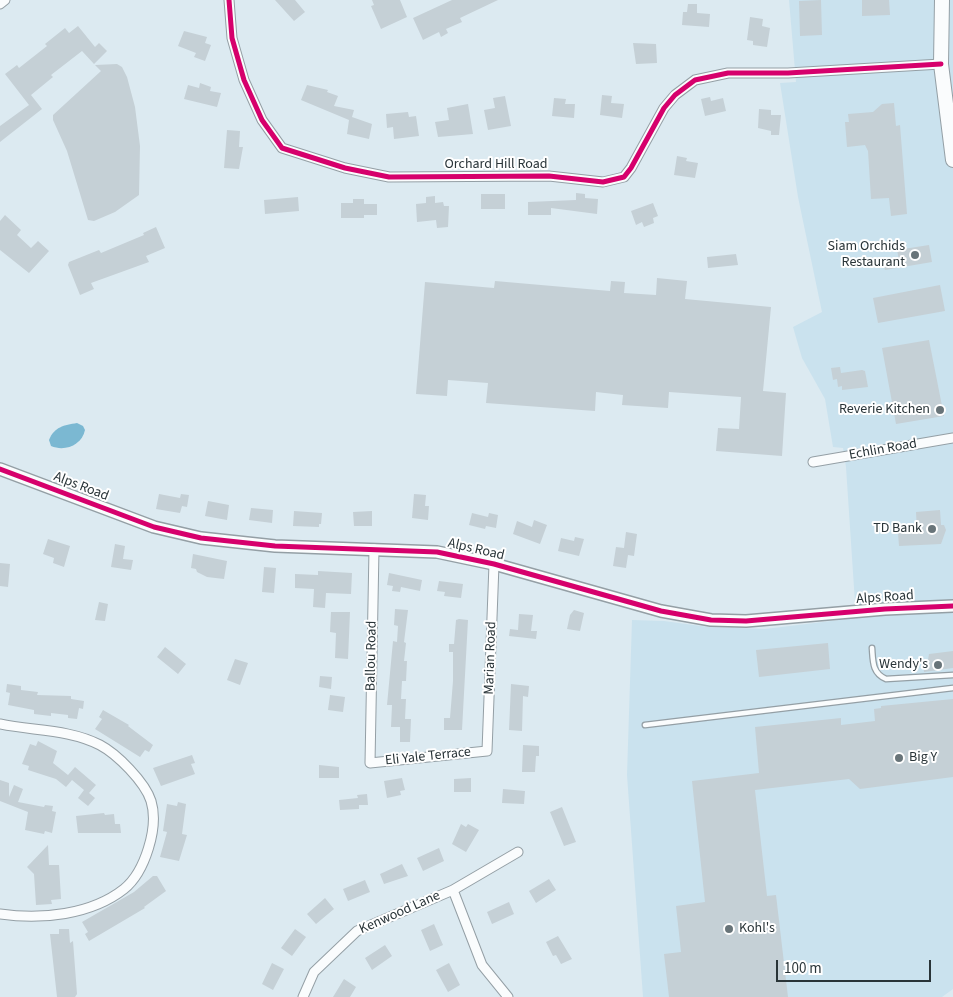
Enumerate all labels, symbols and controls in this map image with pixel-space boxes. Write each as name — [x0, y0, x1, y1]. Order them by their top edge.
street label: Orchard Hill Road — [445, 157, 547, 173]
place label: Siam Orchids Restaurant — [828, 239, 905, 272]
marker: Siam Orchids Restaurant — [909, 249, 921, 261]
place label: Reverie Kitchen — [839, 402, 930, 418]
marker: Reverie Kitchen — [934, 404, 946, 416]
street label: Echlin Road — [848, 436, 918, 464]
street label: Alps Road — [51, 469, 111, 505]
place label: TD Bank — [873, 521, 922, 537]
marker: TD Bank — [926, 523, 938, 535]
street label: Alps Road — [446, 535, 506, 565]
street label: Alps Road — [856, 588, 914, 608]
street label: Ballou Road — [363, 621, 381, 691]
street label: Marian Road — [481, 621, 501, 695]
place label: Wendy's — [879, 657, 928, 673]
marker: Wendy's — [932, 659, 944, 671]
street label: Eli Yale Terrace — [384, 744, 472, 770]
place label: Big Y — [909, 750, 937, 766]
marker: Big Y — [893, 752, 905, 764]
street label: Kenwood Lane — [357, 888, 443, 938]
place label: Kohl's — [739, 921, 775, 937]
marker: Kohl's — [723, 923, 735, 935]
scale bar — [778, 950, 933, 982]
text: 100 m — [784, 958, 822, 979]

